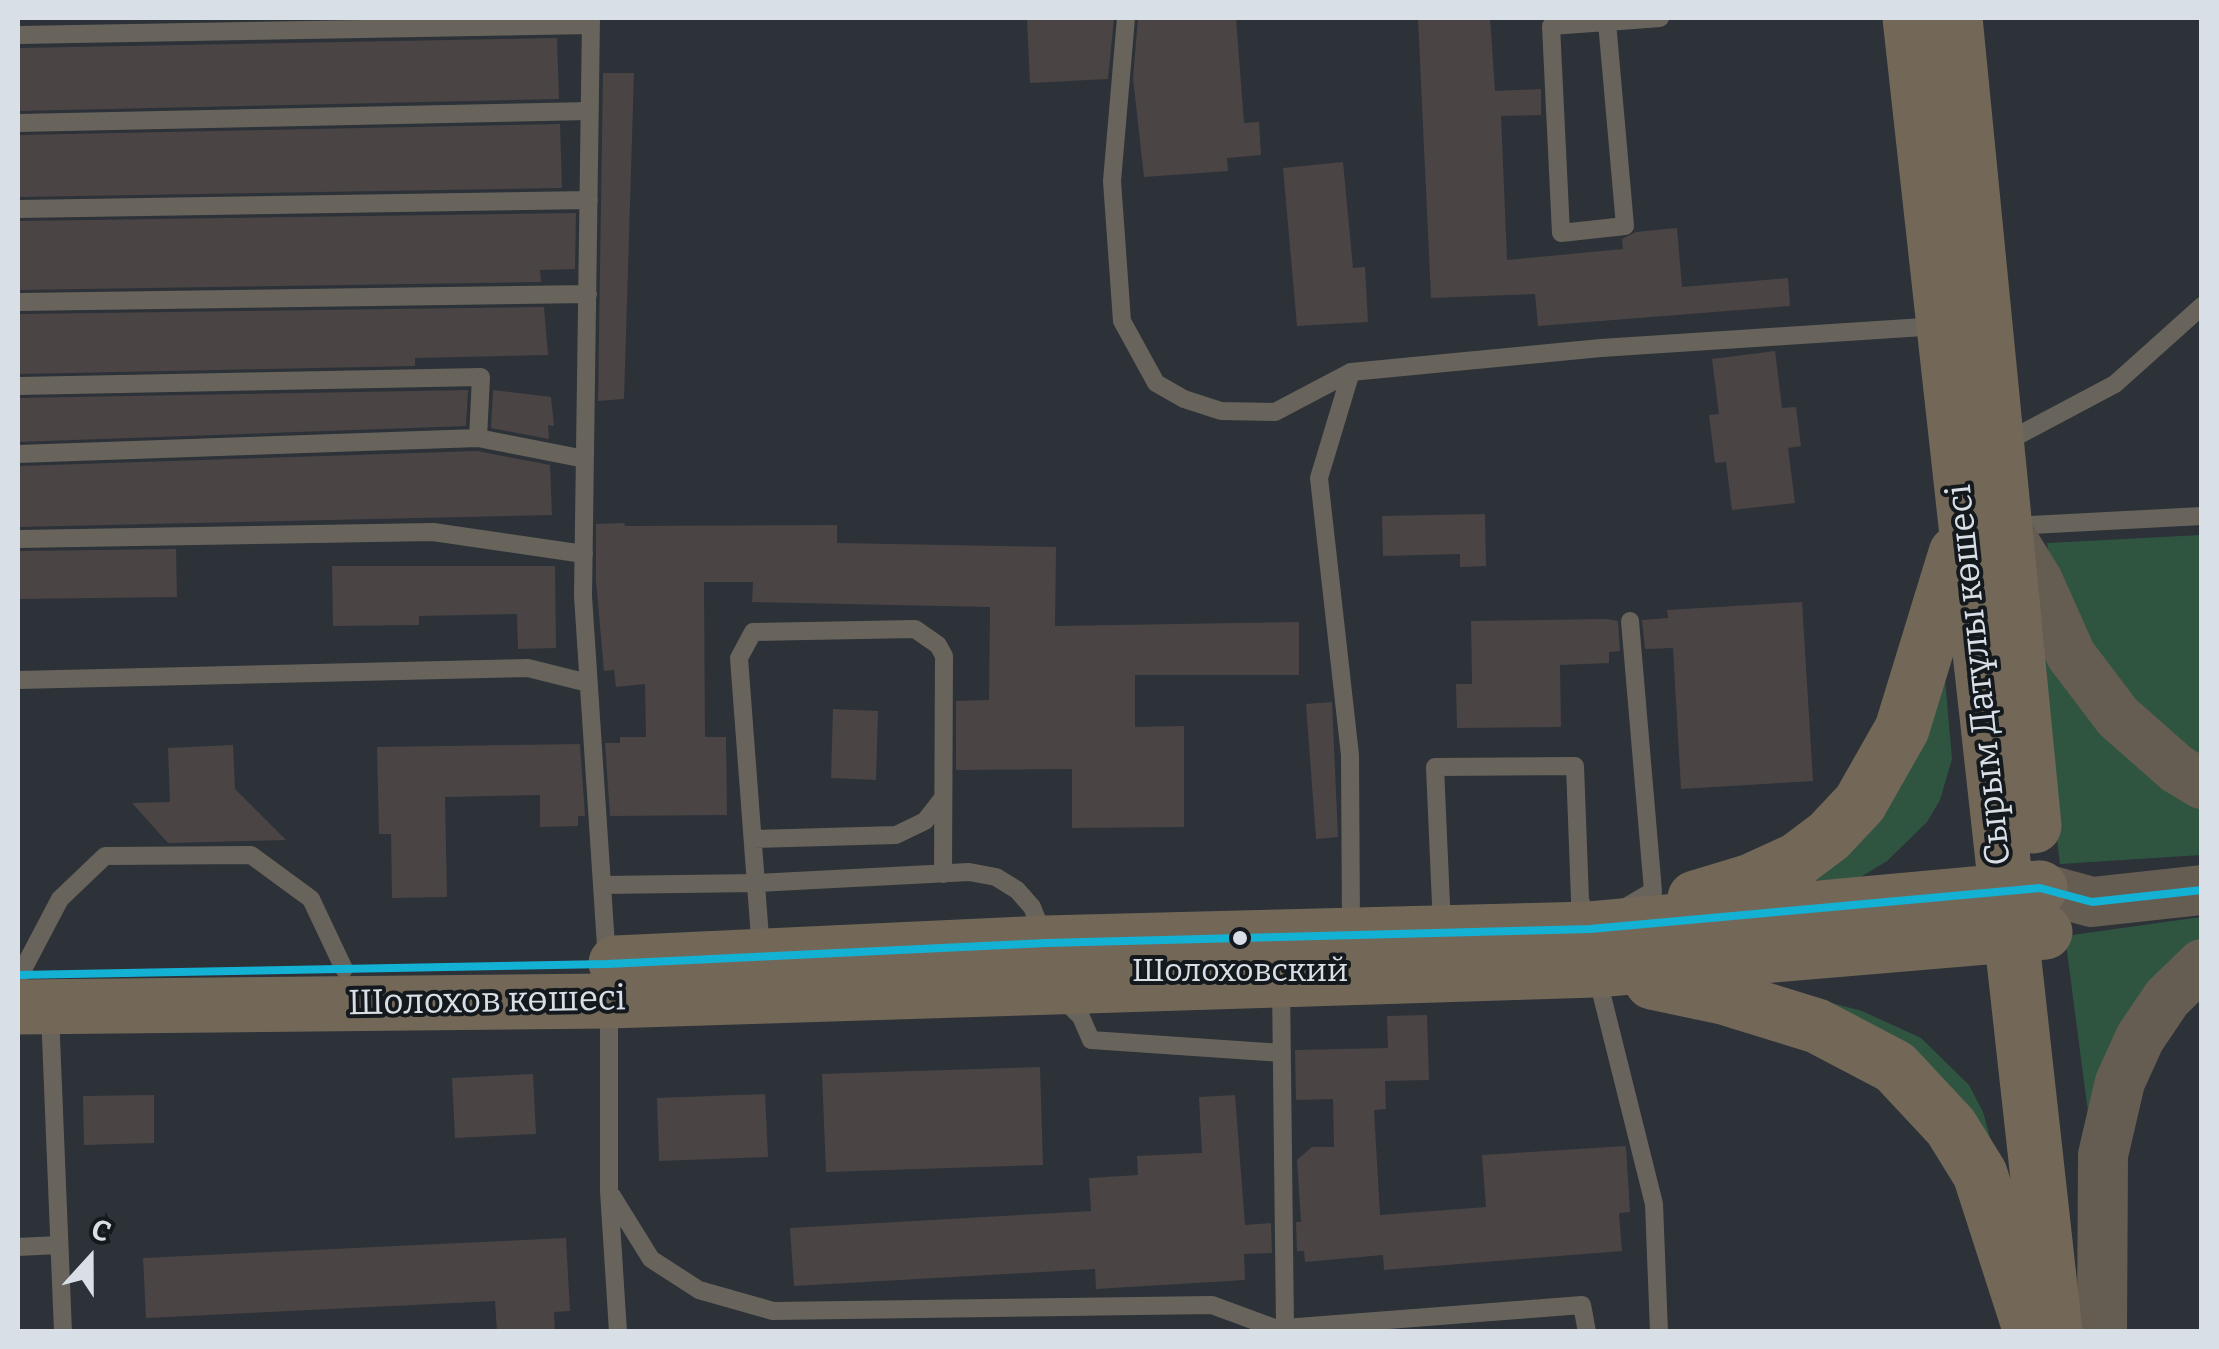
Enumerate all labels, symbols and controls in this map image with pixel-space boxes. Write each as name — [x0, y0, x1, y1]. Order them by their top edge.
street label: Сырым Датұлы көшесі — [1939, 482, 2021, 868]
marker: Шолоховский — [1230, 928, 1250, 948]
place label: Шолоховский — [1132, 953, 1348, 991]
street label: Шолохов көшесі — [348, 979, 626, 1025]
north arrow — [40, 1209, 140, 1309]
text: С — [87, 1212, 115, 1249]

